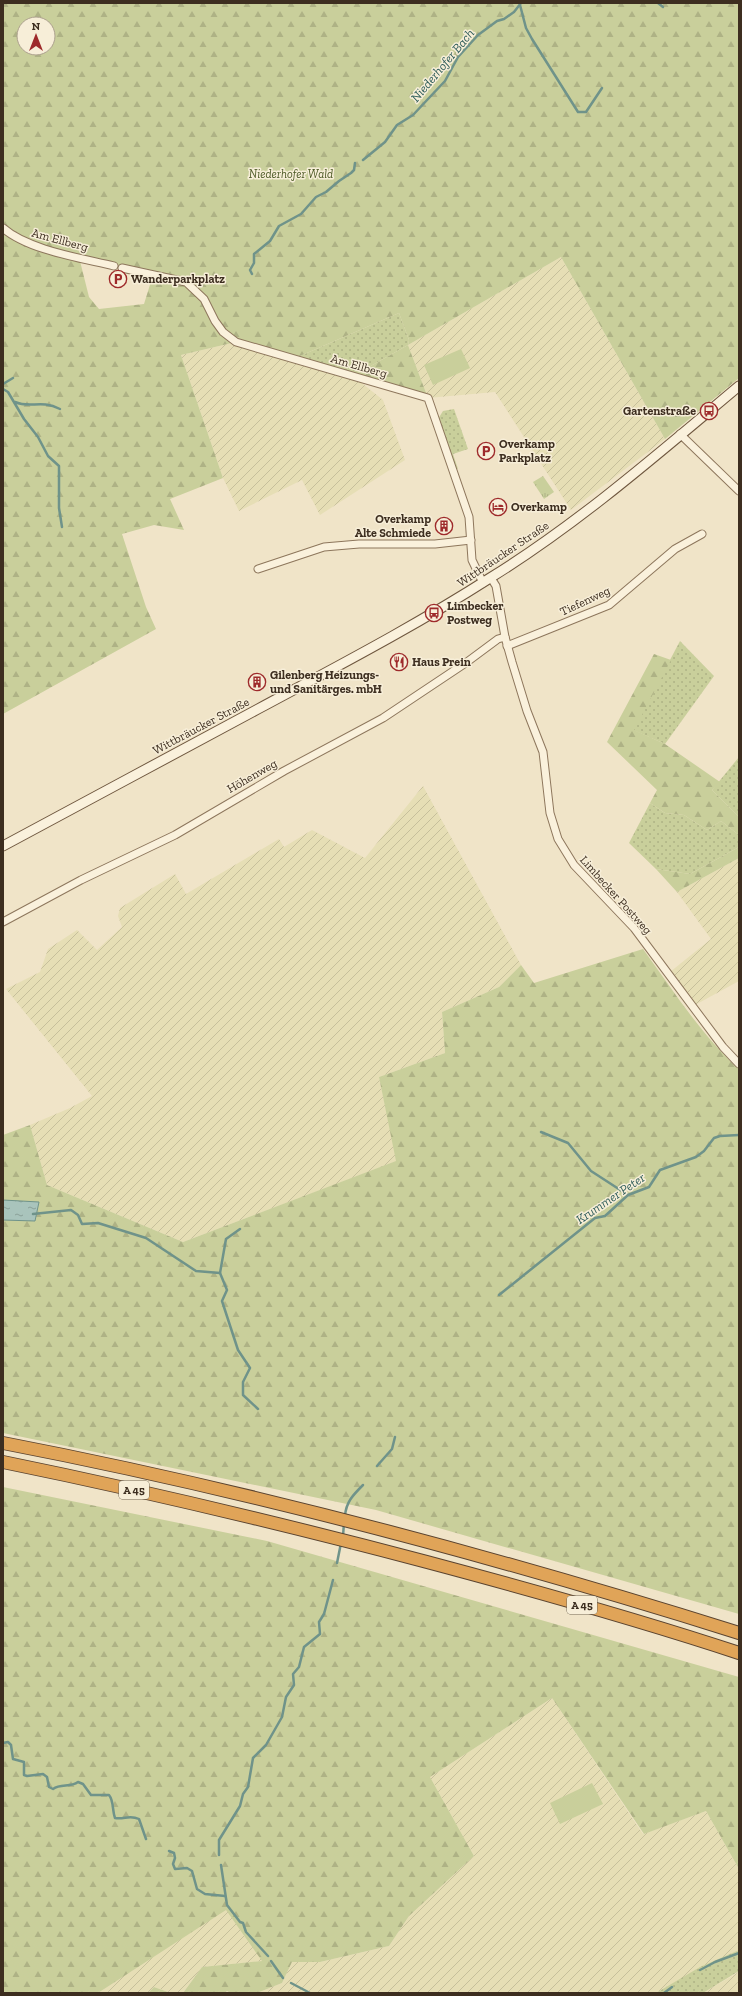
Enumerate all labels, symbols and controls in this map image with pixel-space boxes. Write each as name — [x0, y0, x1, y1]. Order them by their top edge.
north arrow — [16, 16, 56, 56]
text: N — [32, 20, 41, 33]
water label: Niederhofer Bach — [407, 25, 478, 105]
park label: Niederhofer Wald — [249, 167, 333, 181]
street label: Am Ellberg — [30, 226, 90, 254]
parking icon: Wanderparkplatz — [108, 269, 128, 289]
place label: Wanderparkplatz — [131, 272, 225, 286]
street label: Am Ellberg — [329, 351, 389, 381]
bus stop icon: Gartenstraße — [699, 401, 719, 421]
place label: Gartenstraße — [623, 404, 696, 418]
place label: Overkamp Parkplatz — [499, 437, 555, 465]
parking icon: Overkamp Parkplatz — [476, 441, 496, 461]
hotel icon: Overkamp — [488, 497, 508, 517]
place label: Overkamp — [511, 500, 567, 514]
place label: Overkamp Alte Schmiede — [355, 512, 431, 540]
building icon: Overkamp Alte Schmiede — [434, 516, 454, 536]
street label: Wittbräucker Straße — [455, 518, 552, 590]
street label: Tiefenweg — [558, 583, 613, 619]
place label: Limbecker Postweg — [447, 599, 504, 627]
bus stop icon: Limbecker Postweg — [424, 603, 444, 623]
restaurant icon: Haus Prein — [389, 652, 409, 672]
place label: Haus Prein — [412, 655, 471, 669]
place label: Gilenberg Heizungs- und Sanitärges. mbH — [270, 668, 382, 696]
building icon: Gilenberg Heizungs- und Sanitärges. mbH — [247, 672, 267, 692]
street label: Wittbräucker Straße — [150, 694, 252, 757]
street label: Höhenweg — [225, 756, 280, 796]
street label: Limbecker Postweg — [577, 853, 655, 937]
water label: Krummer Peter — [573, 1170, 648, 1227]
road number: A 45 — [119, 1481, 149, 1499]
road number: A 45 — [567, 1596, 597, 1614]

